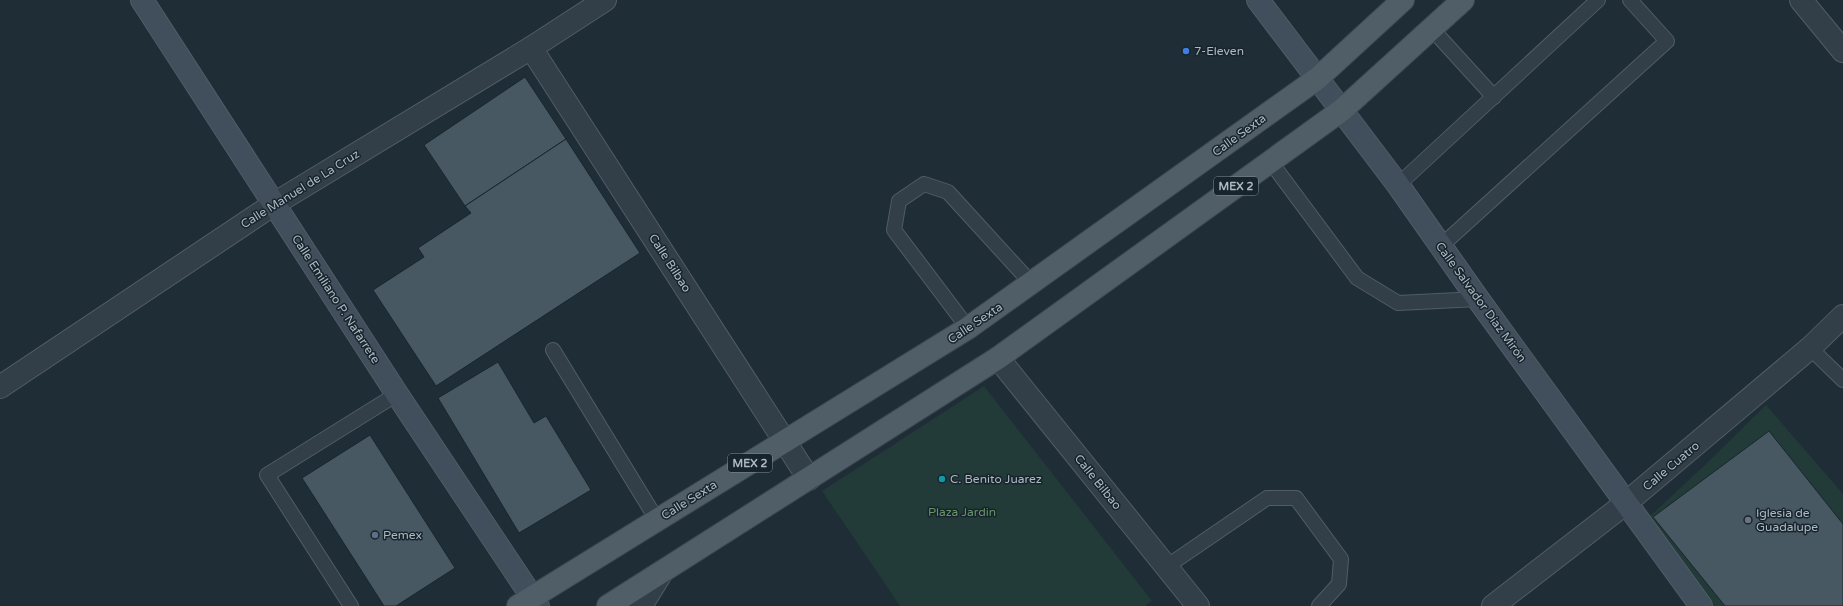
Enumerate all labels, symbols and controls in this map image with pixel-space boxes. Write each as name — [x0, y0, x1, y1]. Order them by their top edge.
place label: 7-Eleven — [1194, 44, 1244, 58]
marker: 7-Eleven — [1181, 46, 1191, 56]
street label: Calle Sexta — [1209, 111, 1269, 159]
street label: Calle Manuel de La Cruz — [238, 147, 362, 231]
road number: MEX 2 — [1214, 177, 1258, 195]
street label: Calle Bilbao — [646, 231, 694, 295]
street label: Calle Emiliano P. Nafarrete — [289, 232, 383, 366]
street label: Calle Salvador Díaz Mirón — [1433, 239, 1529, 365]
street label: Calle Sexta — [945, 300, 1005, 346]
street label: Calle Cuatro — [1640, 438, 1702, 494]
street label: Calle Bilbao — [1072, 452, 1124, 512]
road number: MEX 2 — [728, 454, 772, 472]
place label: C. Benito Juarez — [950, 472, 1042, 486]
marker: C. Benito Juarez — [937, 474, 947, 484]
street label: Calle Sexta — [659, 477, 719, 523]
park label: Plaza Jardin — [928, 505, 996, 519]
place label: Iglesia de Guadalupe — [1756, 506, 1818, 534]
marker: Iglesia de Guadalupe — [1743, 515, 1753, 525]
place label: Pemex — [383, 528, 422, 542]
marker: Pemex — [370, 530, 380, 540]

